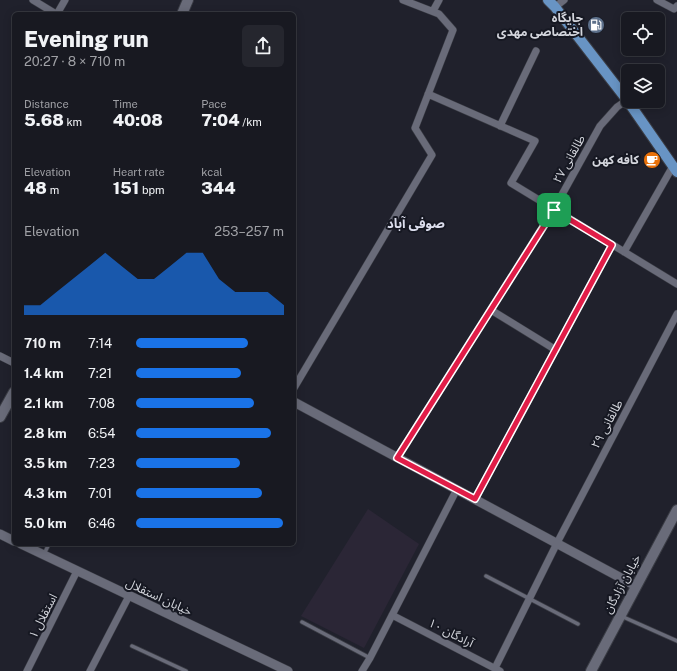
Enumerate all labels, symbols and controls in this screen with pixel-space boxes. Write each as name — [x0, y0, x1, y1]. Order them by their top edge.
place label: جایگاه اختصاصی مهدی — [497, 11, 583, 39]
map controls — [621, 12, 665, 108]
button: locate — [621, 12, 665, 56]
fuel station icon: جایگاه اختصاصی مهدی — [586, 15, 606, 35]
button: share — [242, 25, 284, 67]
text: Evening run — [24, 26, 149, 52]
text: 20:27 · 8 × 710 m — [24, 54, 125, 69]
button: layers — [621, 64, 665, 108]
text: Distance — [24, 98, 69, 110]
text: Time — [113, 98, 138, 110]
text: Pace — [201, 98, 226, 110]
text: 5.68 — [24, 110, 64, 130]
text: 40:08 — [113, 110, 163, 130]
text: 7:04 — [201, 110, 240, 130]
text: km — [64, 116, 82, 128]
text: /km — [240, 116, 262, 128]
street label: طالقانی ۲۷ — [550, 132, 588, 186]
cafe icon: کافه کهن — [642, 150, 662, 170]
place label: کافه کهن — [592, 153, 640, 167]
text: Elevation — [24, 166, 71, 178]
text: Heart rate — [113, 166, 165, 178]
text: kcal — [201, 166, 223, 178]
text: 48 — [24, 178, 47, 198]
text: 151 — [113, 178, 139, 198]
text: 344 — [201, 178, 236, 198]
text: m — [47, 184, 59, 196]
text: bpm — [139, 184, 165, 196]
pin — [537, 193, 571, 227]
icon: arrive — [543, 199, 565, 221]
district label: صوفی آباد — [387, 216, 445, 231]
text: Elevation — [24, 224, 79, 239]
text: 253–257 m — [214, 224, 284, 239]
text: 710 m — [24, 336, 61, 351]
text: 7:14 — [88, 336, 112, 351]
text: 1.4 km — [24, 366, 64, 381]
text: 7:21 — [88, 366, 112, 381]
text: 2.1 km — [24, 396, 63, 411]
text: 7:08 — [88, 396, 115, 411]
street label: طالقانی ۲۹ — [588, 397, 626, 451]
text: 2.8 km — [24, 426, 67, 441]
text: 6:54 — [88, 426, 116, 441]
text: 3.5 km — [24, 456, 67, 471]
text: 7:23 — [88, 456, 115, 471]
text: 4.3 km — [24, 486, 67, 501]
text: 7:01 — [88, 486, 112, 501]
text: 5.0 km — [24, 516, 67, 531]
text: 6:46 — [88, 516, 115, 531]
street label: خیابان آزادگان — [601, 552, 644, 616]
street label: خیابان استقلال — [124, 576, 194, 618]
street label: استقلال ۱ — [26, 591, 60, 641]
street label: آرادگان ۱۰ — [426, 616, 476, 651]

